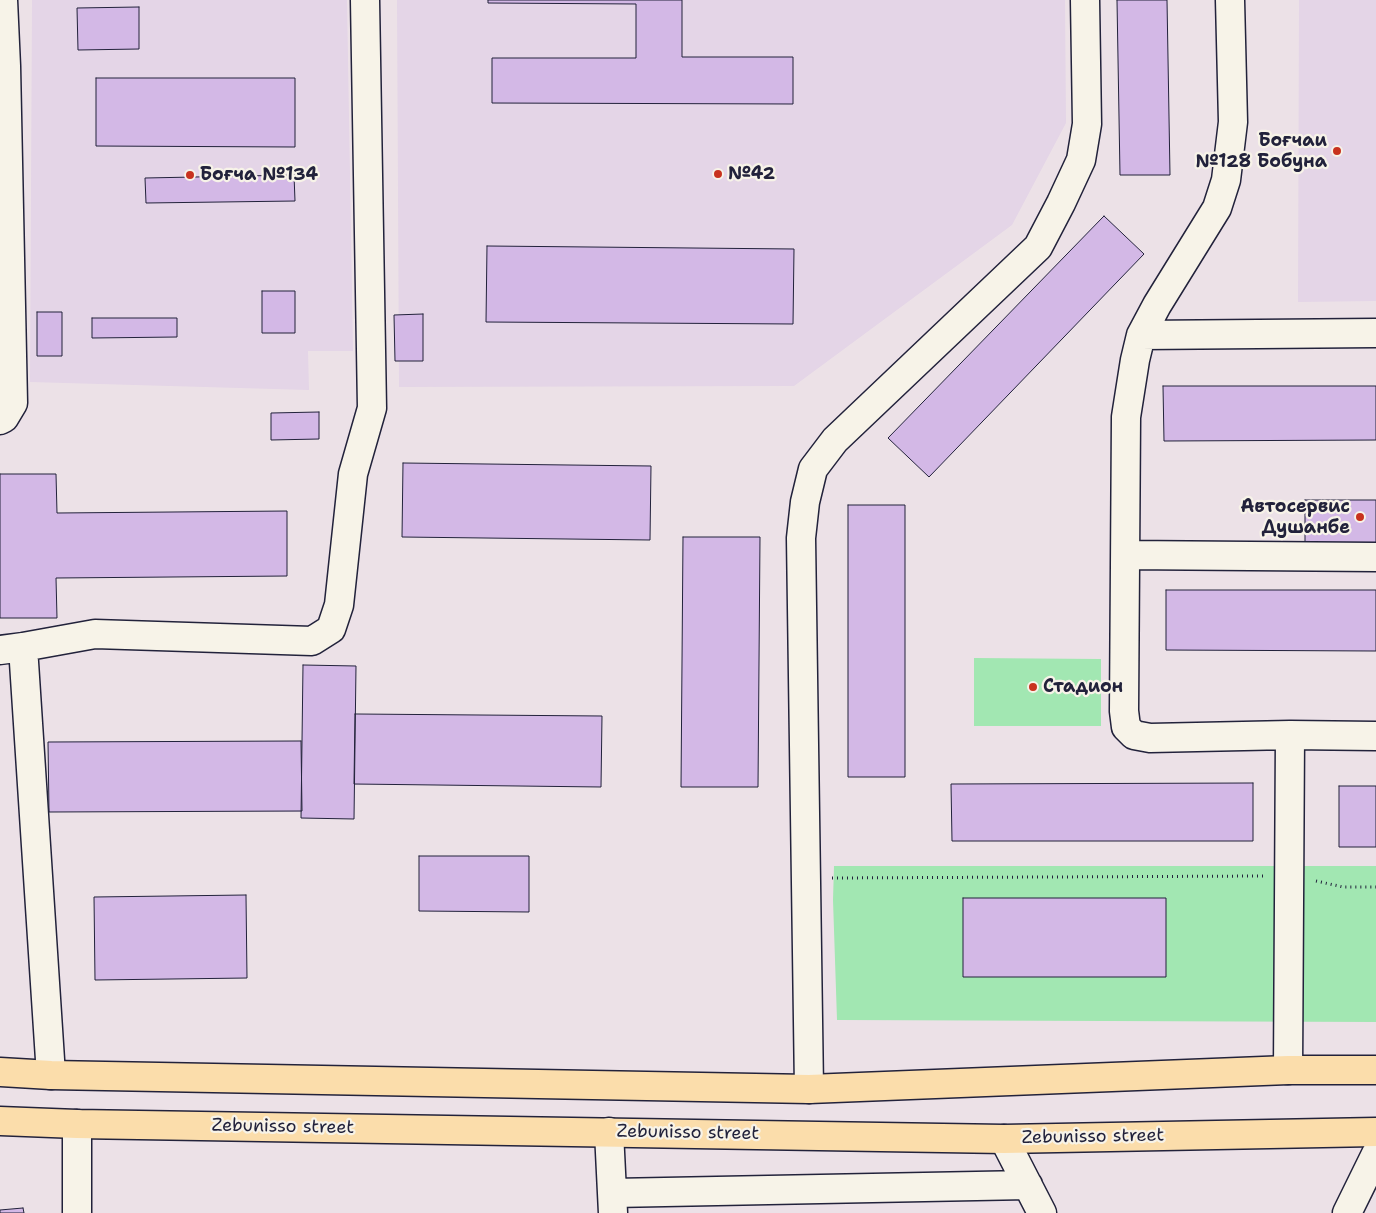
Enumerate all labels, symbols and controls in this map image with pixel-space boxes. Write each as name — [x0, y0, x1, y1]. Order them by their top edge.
place label: Боғчаи №128 Бобуна — [1195, 130, 1327, 172]
marker: Боғчаи №128 Бобуна — [1331, 145, 1343, 157]
place label: №42 — [728, 163, 775, 185]
place label: Боғча №134 — [200, 164, 318, 186]
marker: №42 — [712, 168, 724, 180]
marker: Боғча №134 — [184, 169, 196, 181]
place label: Автосервис Душанбе — [1240, 496, 1350, 538]
marker: Автосервис Душанбе — [1354, 511, 1366, 523]
place label: Стадион — [1043, 676, 1123, 698]
marker: Стадион — [1027, 681, 1039, 693]
street label: Zebunisso street — [212, 1115, 354, 1139]
street label: Zebunisso street — [617, 1121, 759, 1145]
street label: Zebunisso street — [1022, 1125, 1164, 1149]

